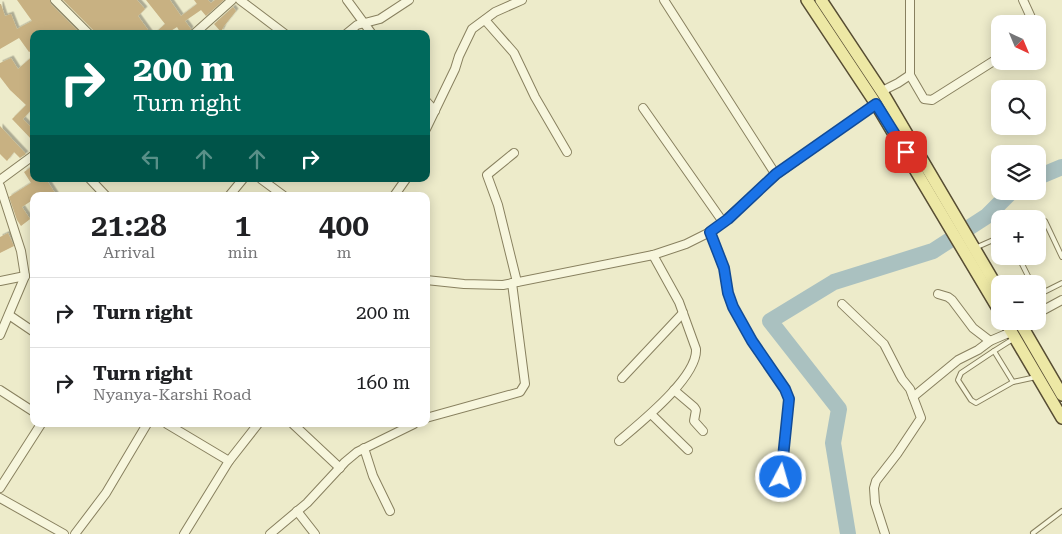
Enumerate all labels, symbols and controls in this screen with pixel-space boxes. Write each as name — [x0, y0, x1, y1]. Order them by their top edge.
north arrow — [991, 15, 1046, 70]
map controls — [991, 15, 1046, 330]
text: 200 m — [133, 49, 234, 90]
icon: right — [50, 50, 115, 115]
button: search — [991, 80, 1046, 135]
text: Turn right — [133, 91, 241, 116]
pin — [885, 131, 927, 173]
icon: arrive — [892, 138, 920, 166]
icon: left — [137, 145, 165, 173]
icon: ahead — [190, 145, 218, 173]
icon: ahead — [243, 145, 271, 173]
icon: right — [296, 145, 324, 173]
button: layers — [991, 145, 1046, 200]
text: 21:28 — [91, 208, 167, 243]
text: 1 — [234, 208, 251, 243]
text: 400 — [319, 208, 369, 243]
button: + — [991, 210, 1046, 265]
text: Arrival — [103, 243, 155, 262]
text: min — [228, 243, 258, 262]
text: m — [337, 243, 351, 262]
button: − — [991, 275, 1046, 330]
icon: right — [50, 299, 78, 327]
text: Turn right — [93, 301, 193, 324]
text: 200 m — [356, 301, 410, 324]
text: Turn right — [93, 362, 193, 385]
icon: right — [50, 369, 78, 397]
text: 160 m — [356, 371, 410, 394]
text: Nyanya-Karshi Road — [93, 385, 252, 404]
position arrow — [754, 450, 806, 502]

